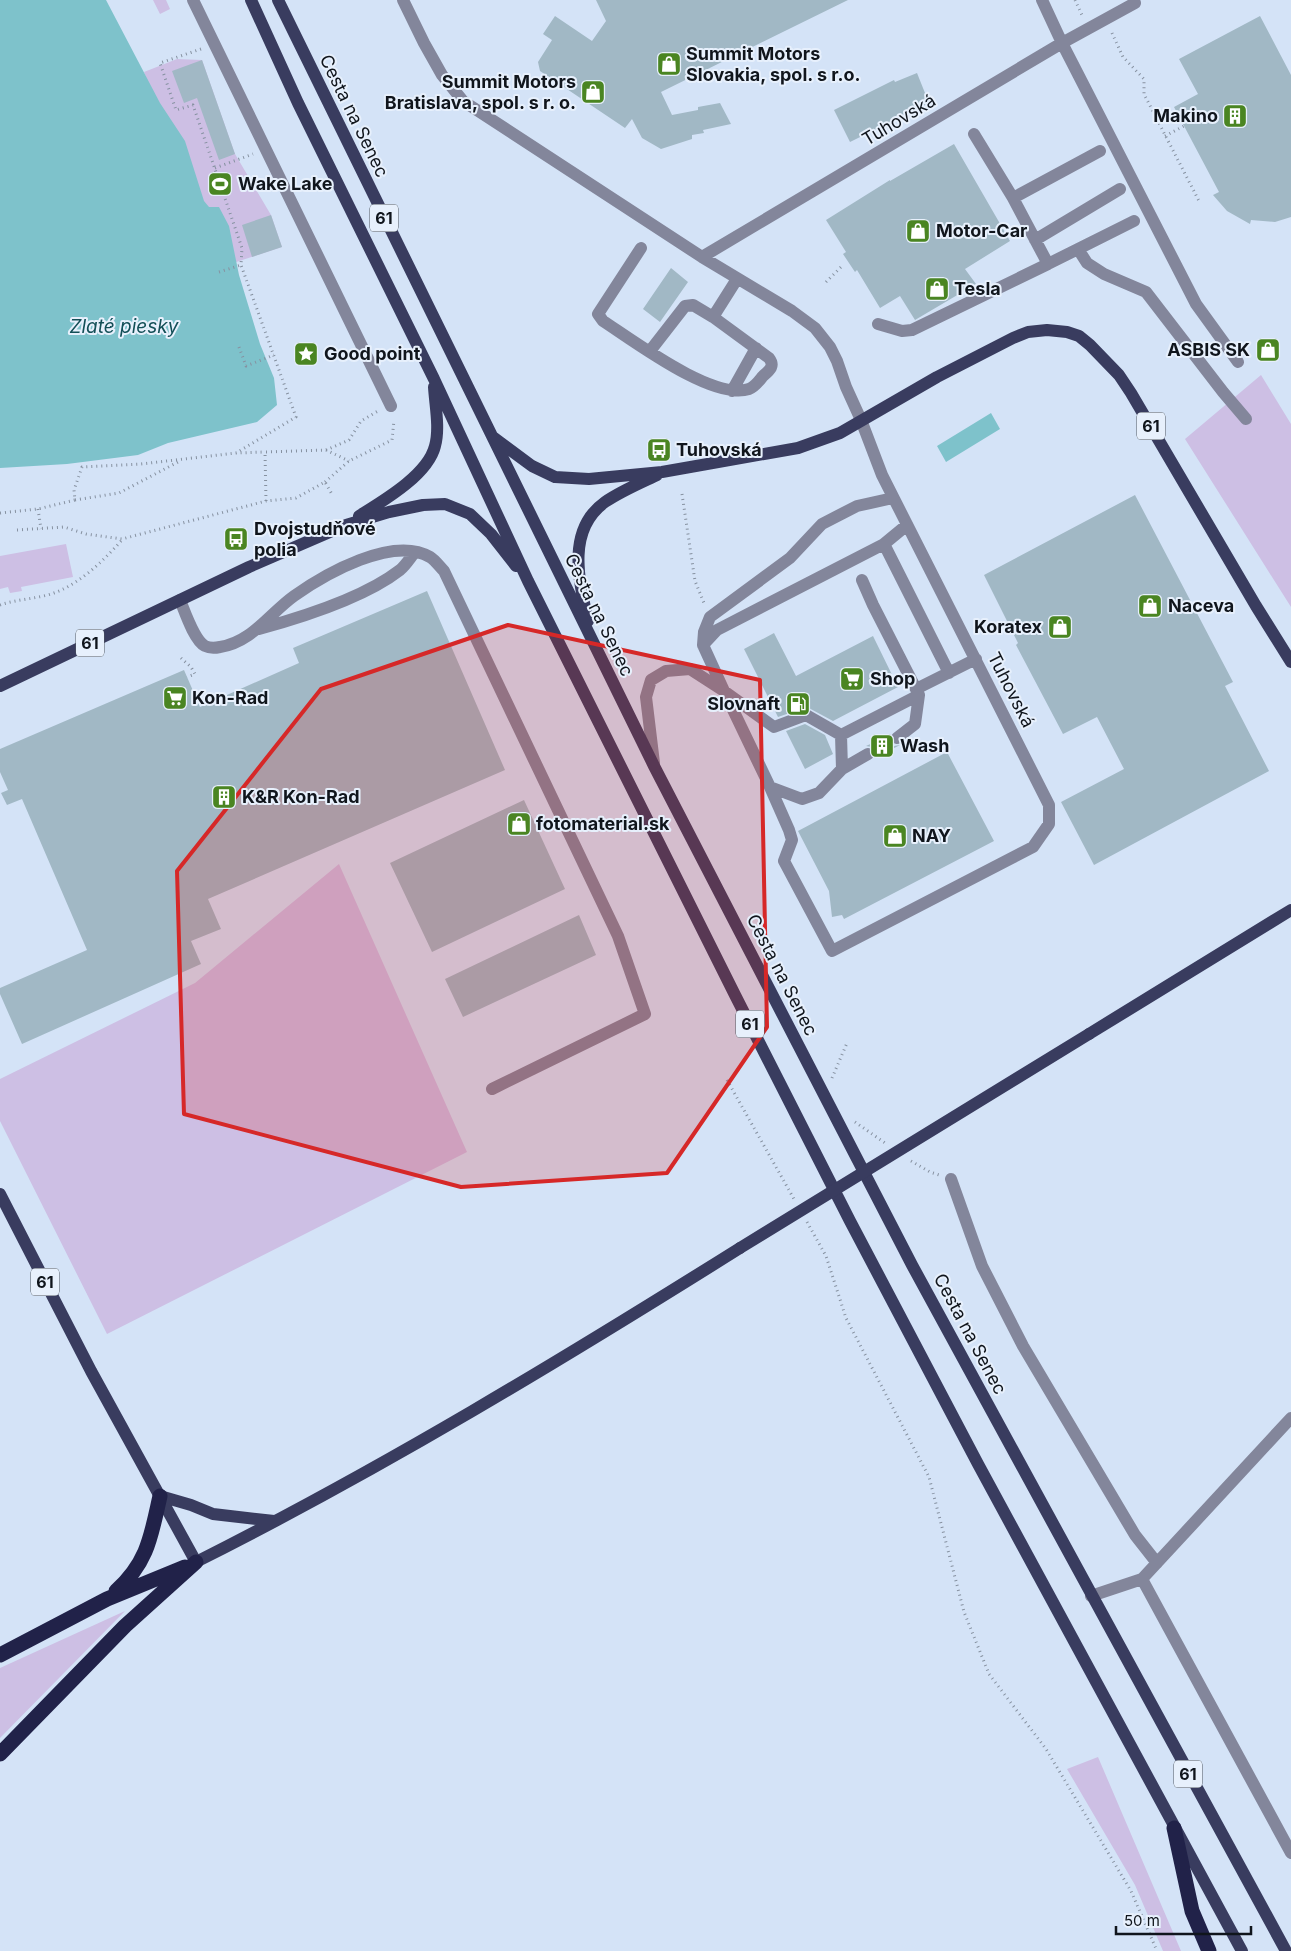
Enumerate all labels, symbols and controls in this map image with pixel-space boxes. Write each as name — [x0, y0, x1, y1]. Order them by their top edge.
place label: Summit Motors Slovakia, spol. s r.o. — [686, 43, 861, 85]
street label: Cesta na Senec — [316, 51, 393, 180]
shop icon: Summit Motors Slovakia, spol. s r.o. — [656, 51, 682, 77]
place label: Summit Motors Bratislava, spol. s r. o. — [385, 71, 576, 113]
shop icon: Summit Motors Bratislava, spol. s r. o. — [580, 79, 606, 105]
street label: Tuhovská — [858, 90, 939, 150]
building icon: Makino — [1222, 103, 1248, 129]
place label: Makino — [1153, 105, 1218, 126]
sports icon: Wake Lake — [207, 171, 233, 197]
place label: Wake Lake — [238, 173, 333, 194]
road number: 61 — [370, 204, 398, 232]
shop icon: Motor-Car — [905, 218, 931, 244]
place label: Motor-Car — [936, 220, 1027, 241]
shop icon: Tesla — [924, 276, 950, 302]
place label: Tesla — [954, 278, 1001, 299]
water label: Zlaté piesky — [70, 315, 180, 338]
shop icon: ASBIS SK — [1255, 337, 1281, 363]
place label: ASBIS SK — [1167, 339, 1250, 360]
place icon: Good point — [293, 341, 319, 367]
place label: Good point — [324, 343, 421, 364]
road number: 61 — [1137, 412, 1165, 440]
bus stop icon: Tuhovská — [646, 437, 672, 463]
place label: Tuhovská — [676, 439, 762, 460]
place label: Dvojstudňové polia — [254, 518, 376, 560]
bus stop icon: Dvojstudňové polia — [223, 526, 249, 552]
street label: Cesta na Senec — [561, 550, 638, 679]
shop icon: Naceva — [1137, 593, 1163, 619]
place label: Naceva — [1168, 595, 1234, 616]
shop icon: Koratex — [1047, 614, 1073, 640]
place label: Koratex — [974, 616, 1043, 637]
road number: 61 — [76, 630, 104, 656]
street label: Tuhovská — [984, 649, 1039, 731]
supermarket icon: Shop — [839, 666, 865, 692]
place label: Shop — [870, 668, 915, 689]
supermarket icon: Kon-Rad — [162, 685, 188, 711]
place label: Kon-Rad — [192, 687, 268, 708]
fuel station icon: Slovnaft — [785, 691, 811, 717]
place label: Slovnaft — [707, 693, 780, 714]
building icon: Wash — [869, 733, 895, 759]
place label: Wash — [900, 735, 949, 756]
building icon: K&R Kon-Rad — [211, 784, 237, 810]
place label: K&R Kon-Rad — [242, 786, 360, 807]
shop icon: fotomaterial.sk — [506, 811, 532, 837]
place label: fotomaterial.sk — [536, 813, 670, 834]
shop icon: NAY — [882, 823, 908, 849]
place label: NAY — [912, 825, 951, 846]
street label: Cesta na Senec — [743, 911, 822, 1039]
road number: 61 — [736, 1011, 764, 1038]
road number: 61 — [31, 1268, 59, 1295]
street label: Cesta na Senec — [930, 1270, 1011, 1398]
road number: 61 — [1174, 1760, 1202, 1788]
scale bar — [1116, 1904, 1251, 1936]
text: 50 m — [1124, 1911, 1160, 1930]

